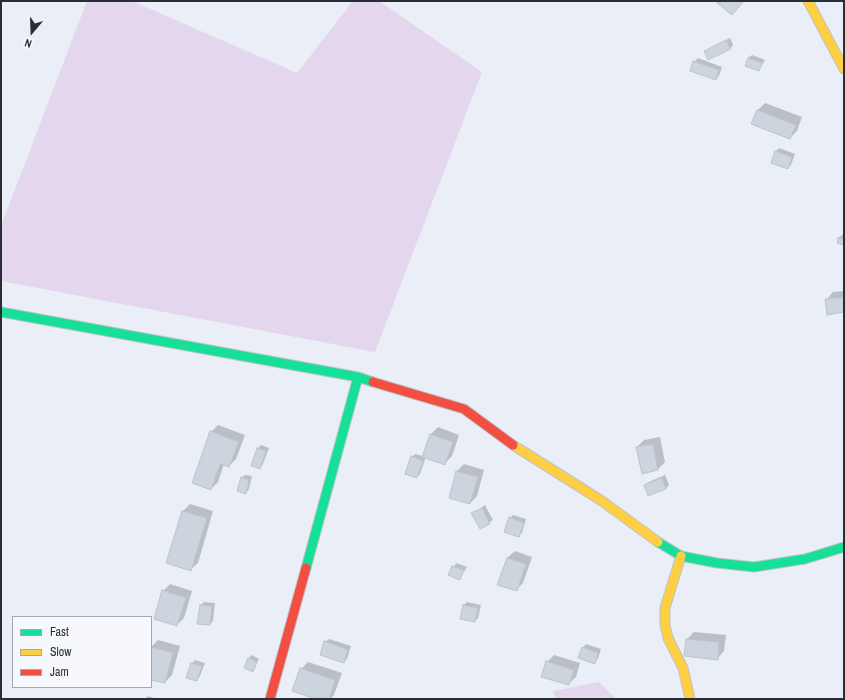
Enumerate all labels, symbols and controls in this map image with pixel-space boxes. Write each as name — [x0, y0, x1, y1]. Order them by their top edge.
north arrow — [12, 12, 52, 52]
text: N — [23, 36, 33, 51]
legend — [12, 616, 152, 688]
text: Fast — [50, 624, 69, 640]
text: Slow — [50, 644, 71, 660]
text: Jam — [50, 664, 69, 680]

